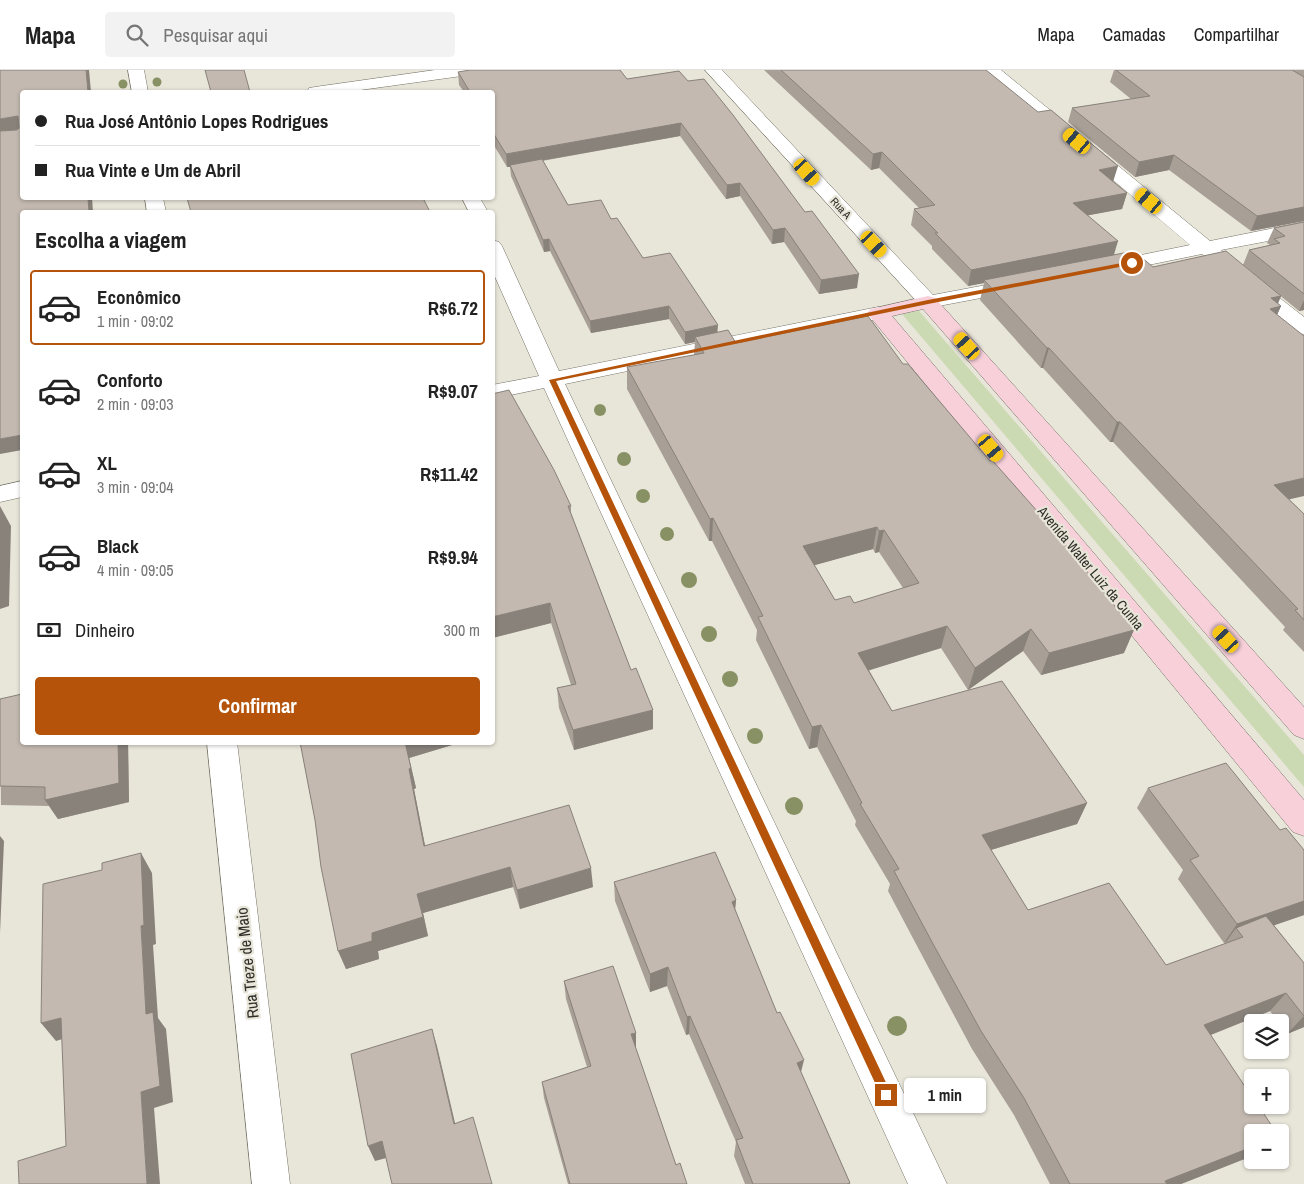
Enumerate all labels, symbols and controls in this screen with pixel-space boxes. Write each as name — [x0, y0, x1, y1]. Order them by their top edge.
search box — [105, 12, 455, 57]
text: Mapa — [25, 19, 75, 51]
icon: search — [123, 21, 151, 49]
text: Pesquisar aqui — [163, 22, 268, 48]
text: Mapa — [1038, 22, 1075, 47]
text: Camadas — [1103, 22, 1166, 47]
text: Compartilhar — [1194, 22, 1279, 47]
text: Rua José Antônio Lopes Rodrigues — [65, 108, 328, 134]
car — [1060, 126, 1093, 156]
car — [791, 156, 822, 188]
text: Rua Vinte e Um de Abril — [65, 157, 241, 183]
car — [1132, 186, 1165, 216]
street label: Rua A — [827, 194, 855, 222]
text: Escolha a viagem — [35, 225, 186, 255]
car — [858, 228, 889, 260]
route start — [1121, 252, 1143, 274]
text: Econômico — [97, 284, 181, 310]
icon: car — [37, 285, 82, 330]
text: R$6.72 — [428, 295, 478, 321]
text: 1 min · 09:02 — [97, 310, 174, 332]
car — [951, 330, 982, 362]
text: Conforto — [97, 367, 163, 393]
icon: car — [37, 368, 82, 413]
text: R$9.07 — [428, 378, 478, 404]
text: 2 min · 09:03 — [97, 393, 174, 415]
car — [975, 432, 1006, 464]
text: XL — [97, 450, 117, 476]
icon: car — [37, 451, 82, 496]
text: R$11.42 — [420, 461, 478, 487]
text: 3 min · 09:04 — [97, 476, 174, 498]
street label: Avenida Walter Luiz da Cunha — [1033, 502, 1148, 634]
text: Black — [97, 533, 139, 559]
icon: car — [37, 534, 82, 579]
text: R$9.94 — [428, 544, 478, 570]
text: 4 min · 09:05 — [97, 559, 174, 581]
icon: cash — [35, 616, 63, 644]
text: Dinheiro — [75, 617, 135, 643]
text: 300 m — [444, 619, 480, 641]
car — [1210, 623, 1241, 655]
button: Confirmar — [35, 677, 480, 735]
street label: Rua Treze de Maio — [230, 906, 264, 1020]
map controls — [1244, 1014, 1289, 1169]
button: layers — [1244, 1014, 1289, 1059]
button: + — [1244, 1069, 1289, 1114]
callout: 1 min — [904, 1078, 986, 1112]
route end — [875, 1084, 897, 1106]
text: 1 min — [928, 1084, 962, 1106]
button: − — [1244, 1124, 1289, 1169]

